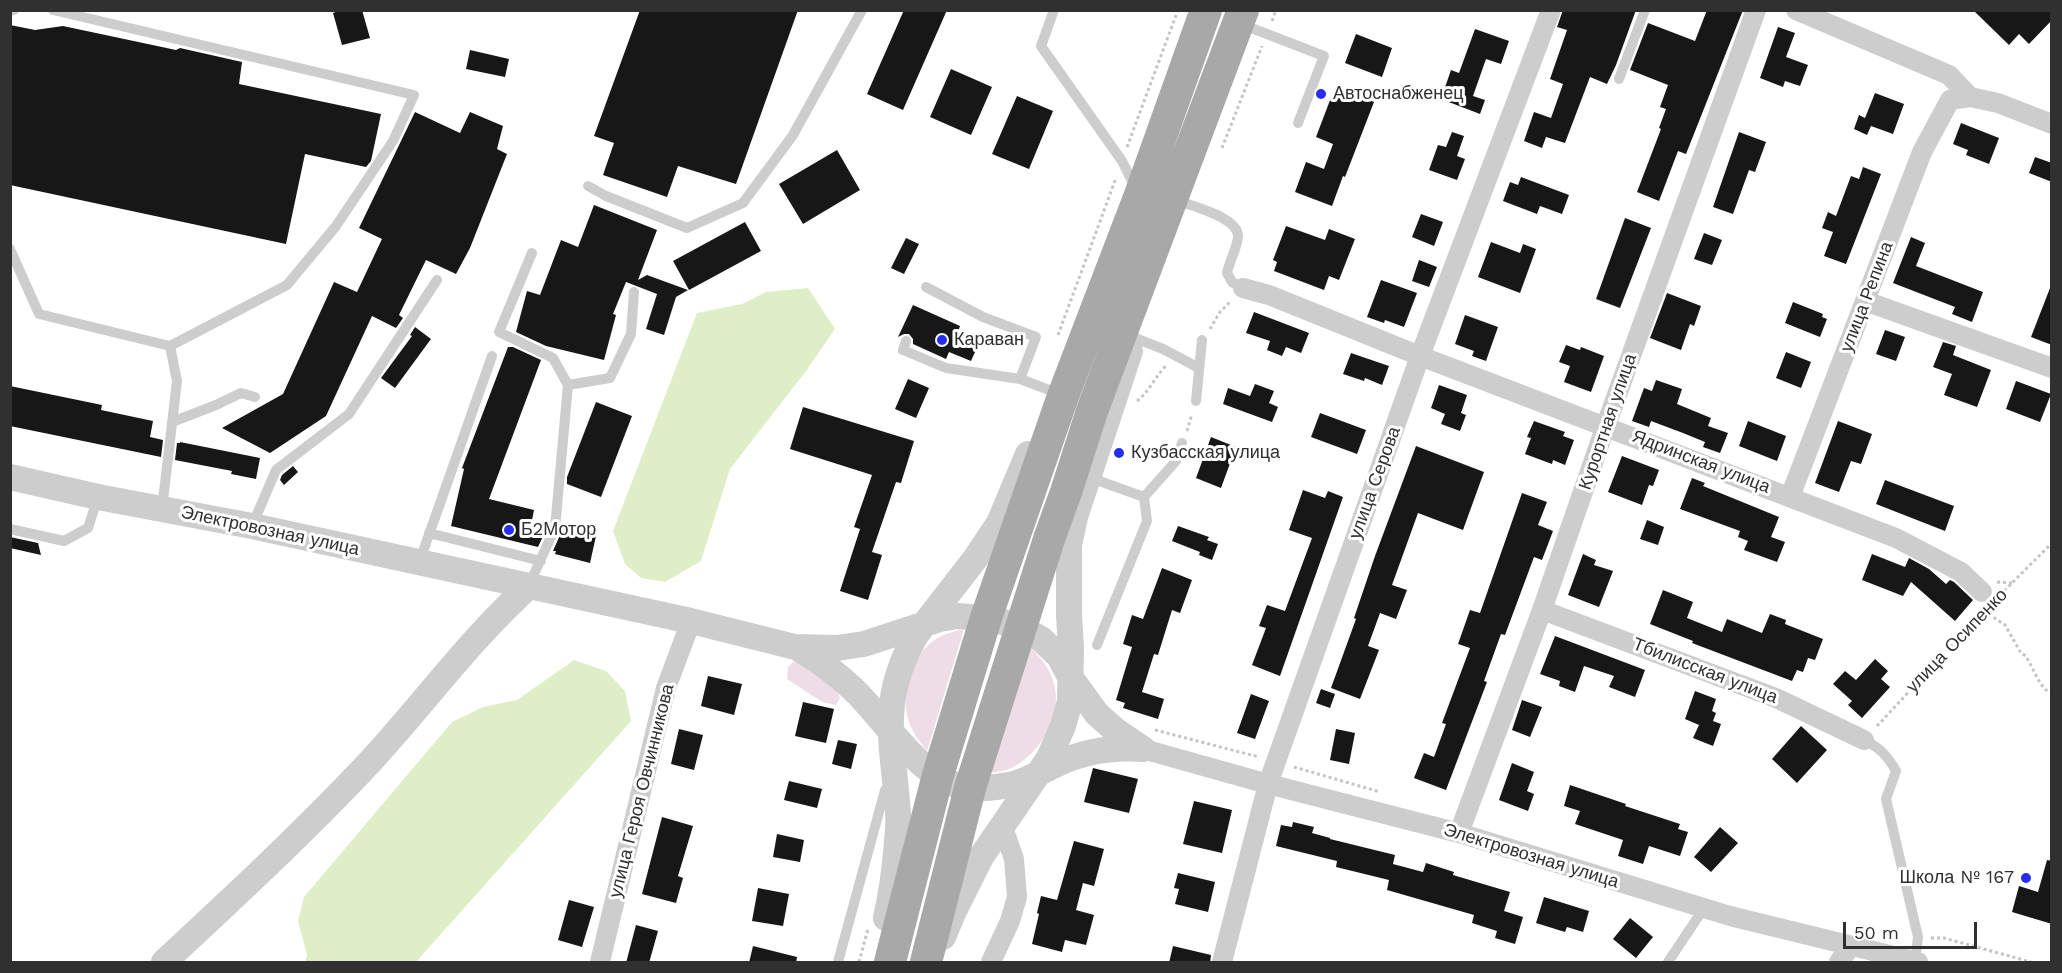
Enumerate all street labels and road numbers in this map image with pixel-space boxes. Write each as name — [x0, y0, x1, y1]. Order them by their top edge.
street label: улица Репина — [1836, 239, 1898, 355]
street label: Курортная улица — [1575, 351, 1641, 493]
street label: улица Серова — [1345, 424, 1405, 542]
street label: Ядринская улица — [1629, 426, 1773, 498]
street label: Электровозная улица — [179, 502, 361, 560]
street label: улица Осипенко — [1902, 584, 2012, 698]
street label: Тбилисская улица — [1629, 633, 1781, 709]
street label: улица Героя Овчинникова — [605, 682, 679, 900]
street label: Электровозная улица — [1441, 819, 1621, 893]

